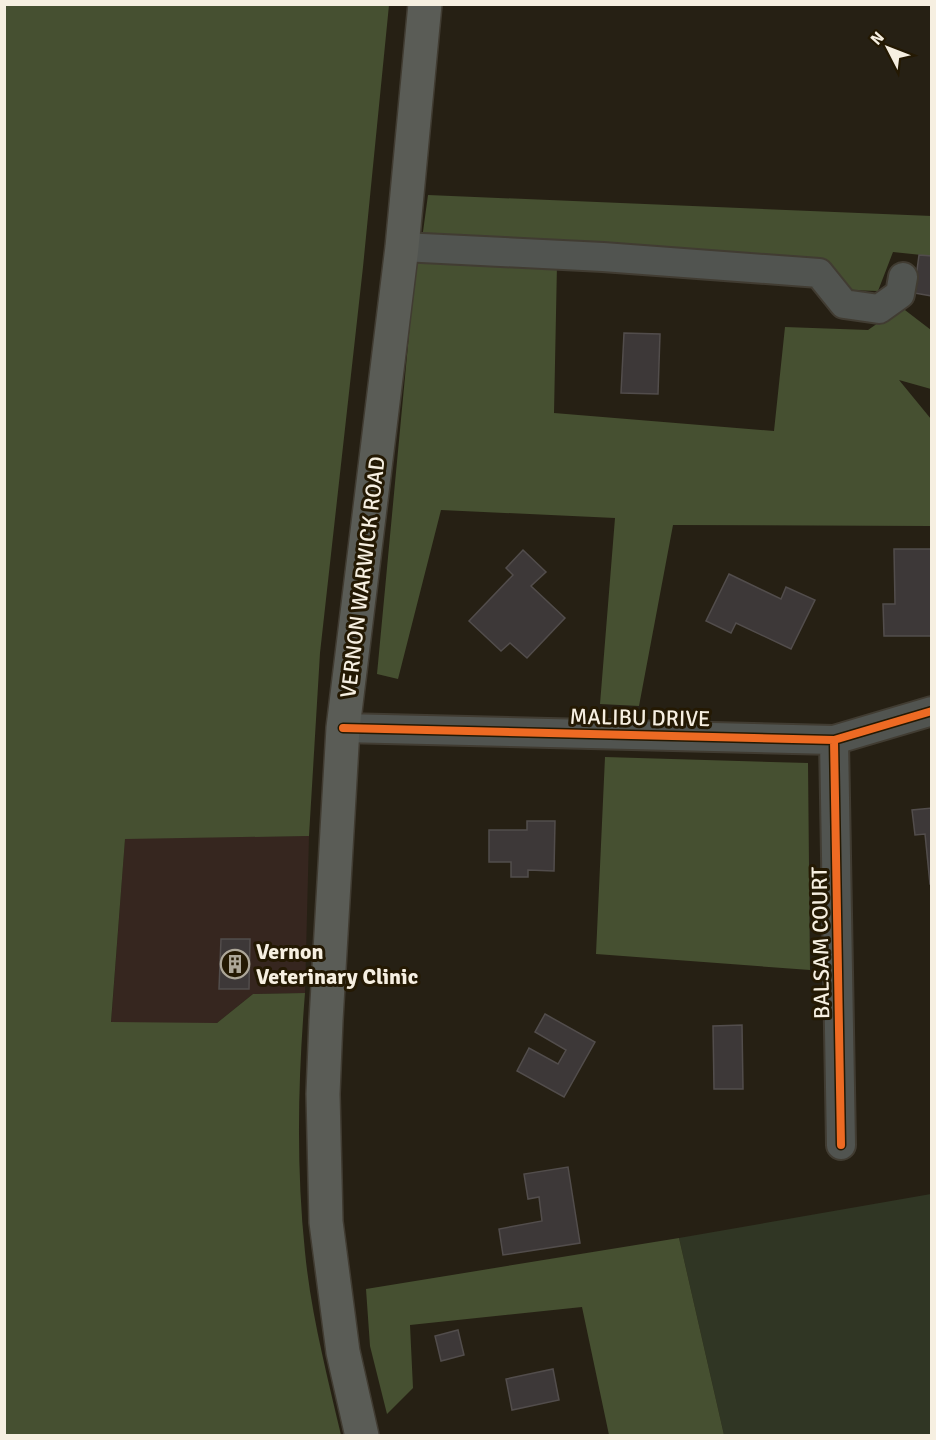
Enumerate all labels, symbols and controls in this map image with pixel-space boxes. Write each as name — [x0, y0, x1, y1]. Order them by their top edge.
north arrow — [858, 18, 918, 78]
text: N — [866, 28, 889, 49]
street label: VERNON WARWICK ROAD — [334, 455, 391, 699]
street label: MALIBU DRIVE — [569, 703, 711, 732]
street label: BALSAM COURT — [806, 866, 835, 1019]
place label: Vernon Veterinary Clinic — [256, 938, 418, 990]
building icon: Vernon Veterinary Clinic — [219, 948, 251, 980]

